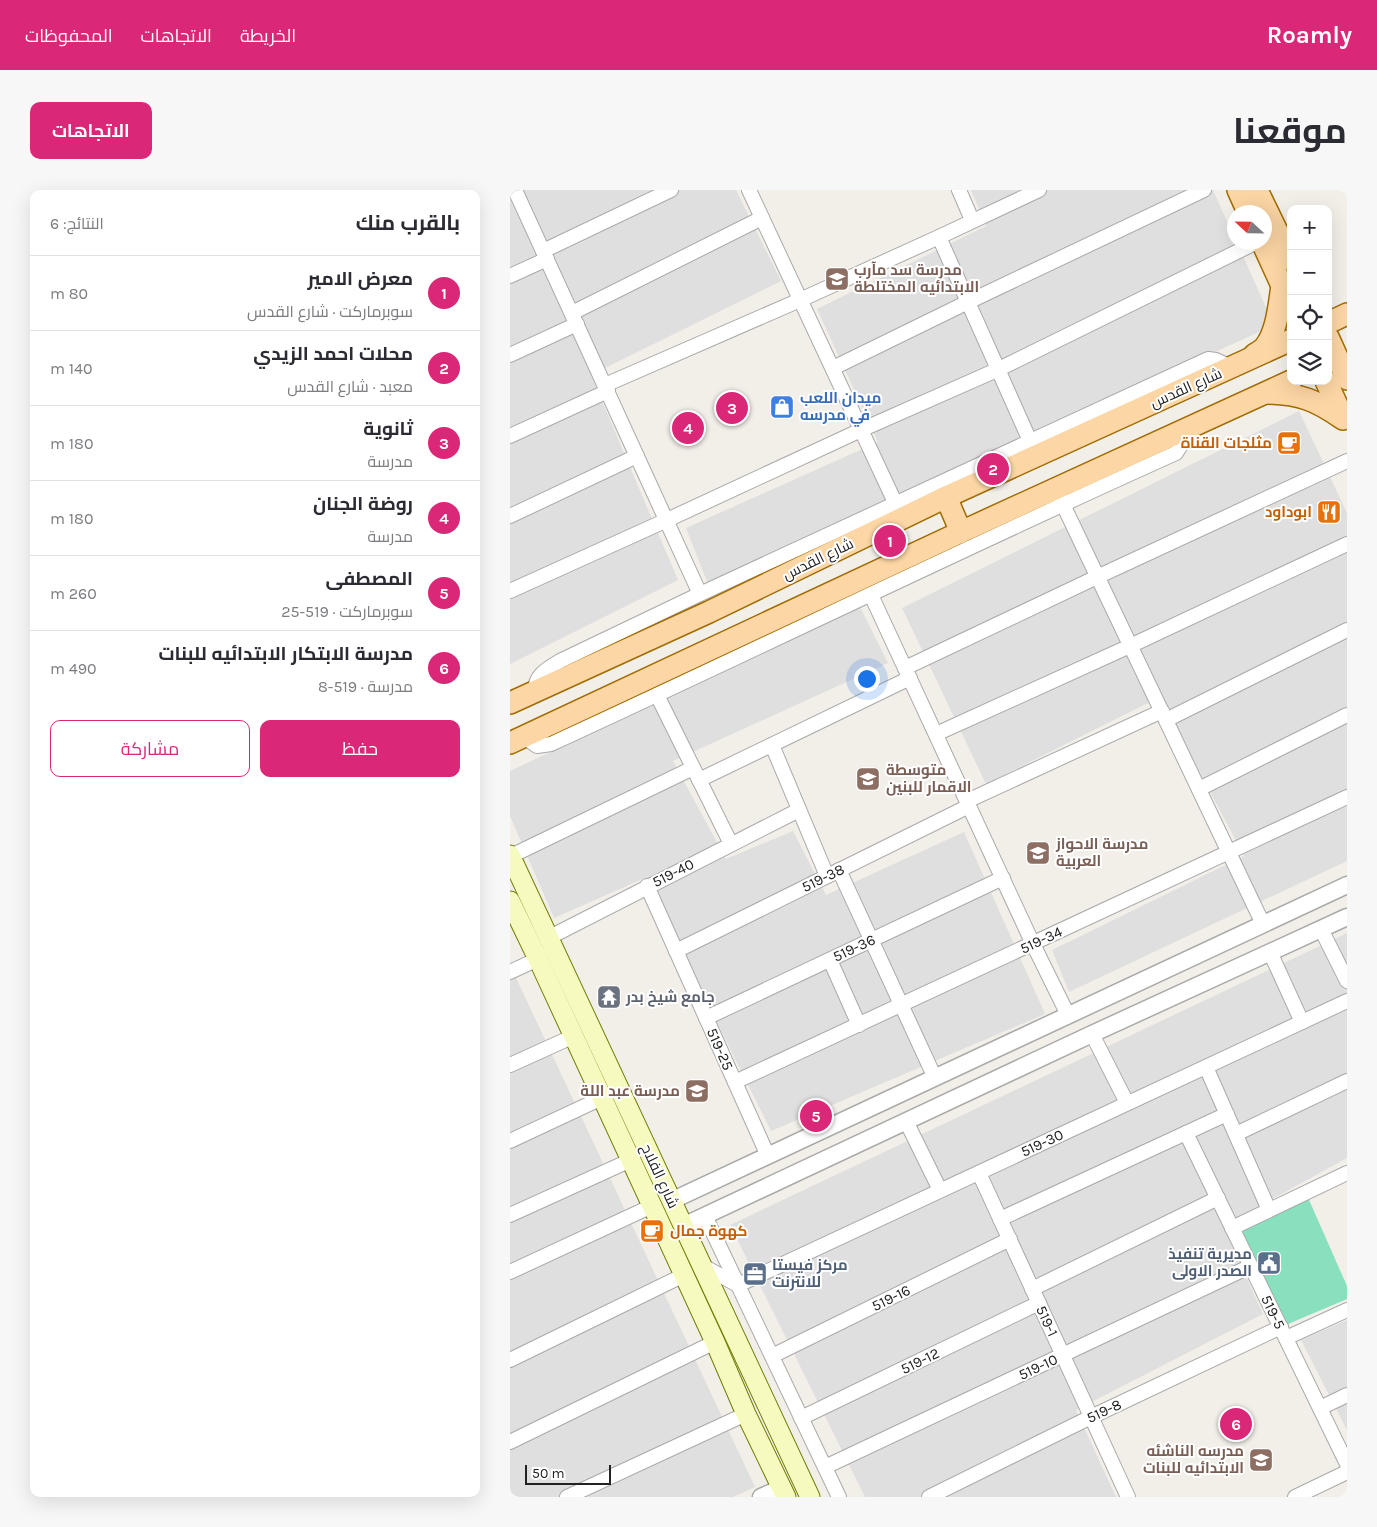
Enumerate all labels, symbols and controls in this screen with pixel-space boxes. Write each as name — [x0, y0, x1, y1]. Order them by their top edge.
text: Roamly — [1267, 21, 1352, 49]
text: المحفوظات — [25, 25, 113, 47]
text: الاتجاهات — [141, 25, 212, 47]
text: الخريطة — [240, 25, 296, 47]
button: الاتجاهات — [30, 102, 152, 159]
text: موقعنا — [1233, 111, 1347, 152]
north arrow — [1227, 205, 1272, 250]
map controls — [1287, 205, 1332, 385]
button: + — [1287, 205, 1332, 250]
text: بالقرب منك — [356, 211, 460, 235]
text: النتائج: 6 — [50, 214, 104, 233]
button: − — [1287, 250, 1332, 295]
place label: مدرسة سد مآرب الابتدائيه المختلطة — [854, 261, 979, 296]
school or university icon: مدرسة سد مآرب الابتدائيه المختلطة — [824, 266, 850, 292]
text: معرض الامير — [308, 268, 413, 290]
text: 80 m — [50, 284, 88, 303]
text: 1 — [441, 284, 447, 303]
button: locate — [1287, 295, 1332, 340]
text: سوبرماركت · شارع القدس — [247, 302, 413, 321]
button: layers — [1287, 340, 1332, 385]
text: محلات احمد الزيدي — [253, 343, 413, 365]
text: 140 m — [50, 359, 93, 378]
text: 2 — [439, 359, 449, 378]
street label: شارع القدس — [1147, 364, 1225, 414]
text: معبد · شارع القدس — [287, 377, 413, 396]
pin: 3 — [716, 389, 748, 427]
place label: ميدان اللعب في مدرسه — [800, 389, 881, 427]
shop icon: ميدان اللعب في مدرسه — [769, 394, 795, 420]
pin: 4 — [672, 409, 704, 447]
text: ثانوية — [363, 418, 413, 440]
cafe icon: مثلجات القناة — [1276, 430, 1302, 456]
text: 180 m — [50, 434, 93, 453]
text: 3 — [439, 434, 449, 453]
place label: مثلجات القناة — [1181, 434, 1272, 452]
pin: 2 — [977, 450, 1009, 488]
text: مدرسة — [367, 452, 413, 471]
text: روضة الجنان — [313, 493, 413, 515]
restaurant icon: ابوداود — [1316, 499, 1342, 525]
place label: ابوداود — [1265, 503, 1312, 521]
text: 180 m — [50, 509, 93, 528]
text: 4 — [439, 509, 449, 528]
pin: 1 — [874, 522, 906, 560]
text: مدرسة — [367, 527, 413, 546]
street label: شارع القدس — [780, 534, 857, 586]
text: المصطفى — [325, 568, 413, 590]
text: 260 m — [50, 584, 97, 603]
text: 5 — [439, 584, 449, 603]
text: سوبرماركت · 519-25 — [281, 602, 413, 621]
text: مدرسة الابتكار الابتدائيه للبنات — [159, 643, 413, 665]
text: 490 m — [50, 659, 97, 678]
text: 6 — [439, 659, 449, 678]
your location — [854, 666, 880, 692]
text: مدرسة · 519-8 — [318, 677, 413, 696]
button: مشاركة — [50, 720, 250, 777]
button: حفظ — [260, 720, 460, 777]
place label: متوسطة الاقمار للبنين — [886, 761, 972, 796]
school or university icon: متوسطة الاقمار للبنين — [855, 766, 881, 792]
place label: مدرسة الاحواز العربية — [1055, 835, 1148, 870]
school or university icon: مدرسة الاحواز العربية — [1025, 840, 1051, 866]
street label: 519-40 — [649, 855, 697, 891]
street label: 519-38 — [799, 860, 847, 896]
street label: 519-34 — [1017, 922, 1066, 958]
street label: 519-36 — [830, 930, 878, 966]
temple icon: جامع شيخ بدر — [596, 984, 622, 1010]
place label: جامع شيخ بدر — [625, 988, 715, 1007]
street label: 519-25 — [703, 1025, 737, 1073]
school or university icon: مدرسة عبد اللة — [684, 1078, 710, 1104]
place label: مدرسة عبد اللة — [580, 1082, 680, 1100]
pin: 5 — [800, 1097, 832, 1135]
street label: 519-30 — [1018, 1125, 1066, 1161]
street label: شارع الفلاح — [635, 1141, 683, 1212]
cafe icon: كهوة جمال — [639, 1218, 665, 1244]
place label: كهوة جمال — [670, 1222, 747, 1240]
place label: مديرية تنفيذ الصدر الاولى — [1168, 1245, 1252, 1280]
public building icon: مديرية تنفيذ الصدر الاولى — [1256, 1250, 1282, 1276]
place label: مركز فيستا للانترنت — [772, 1256, 848, 1291]
office icon: مركز فيستا للانترنت — [742, 1261, 768, 1287]
street label: 519-16 — [869, 1281, 913, 1315]
street label: 519-5 — [1257, 1292, 1289, 1332]
street label: 519-1 — [1032, 1303, 1062, 1339]
street label: 519-12 — [898, 1344, 942, 1378]
street label: 519-10 — [1016, 1350, 1061, 1384]
street label: 519-8 — [1084, 1395, 1124, 1427]
pin: 6 — [1220, 1405, 1252, 1443]
place label: مدرسه الناشئه الابتدائيه للبنات — [1143, 1442, 1244, 1477]
school or university icon: مدرسه الناشئه الابتدائيه للبنات — [1248, 1447, 1274, 1473]
scale bar — [525, 1462, 611, 1485]
text: 50 m — [532, 1465, 565, 1482]

